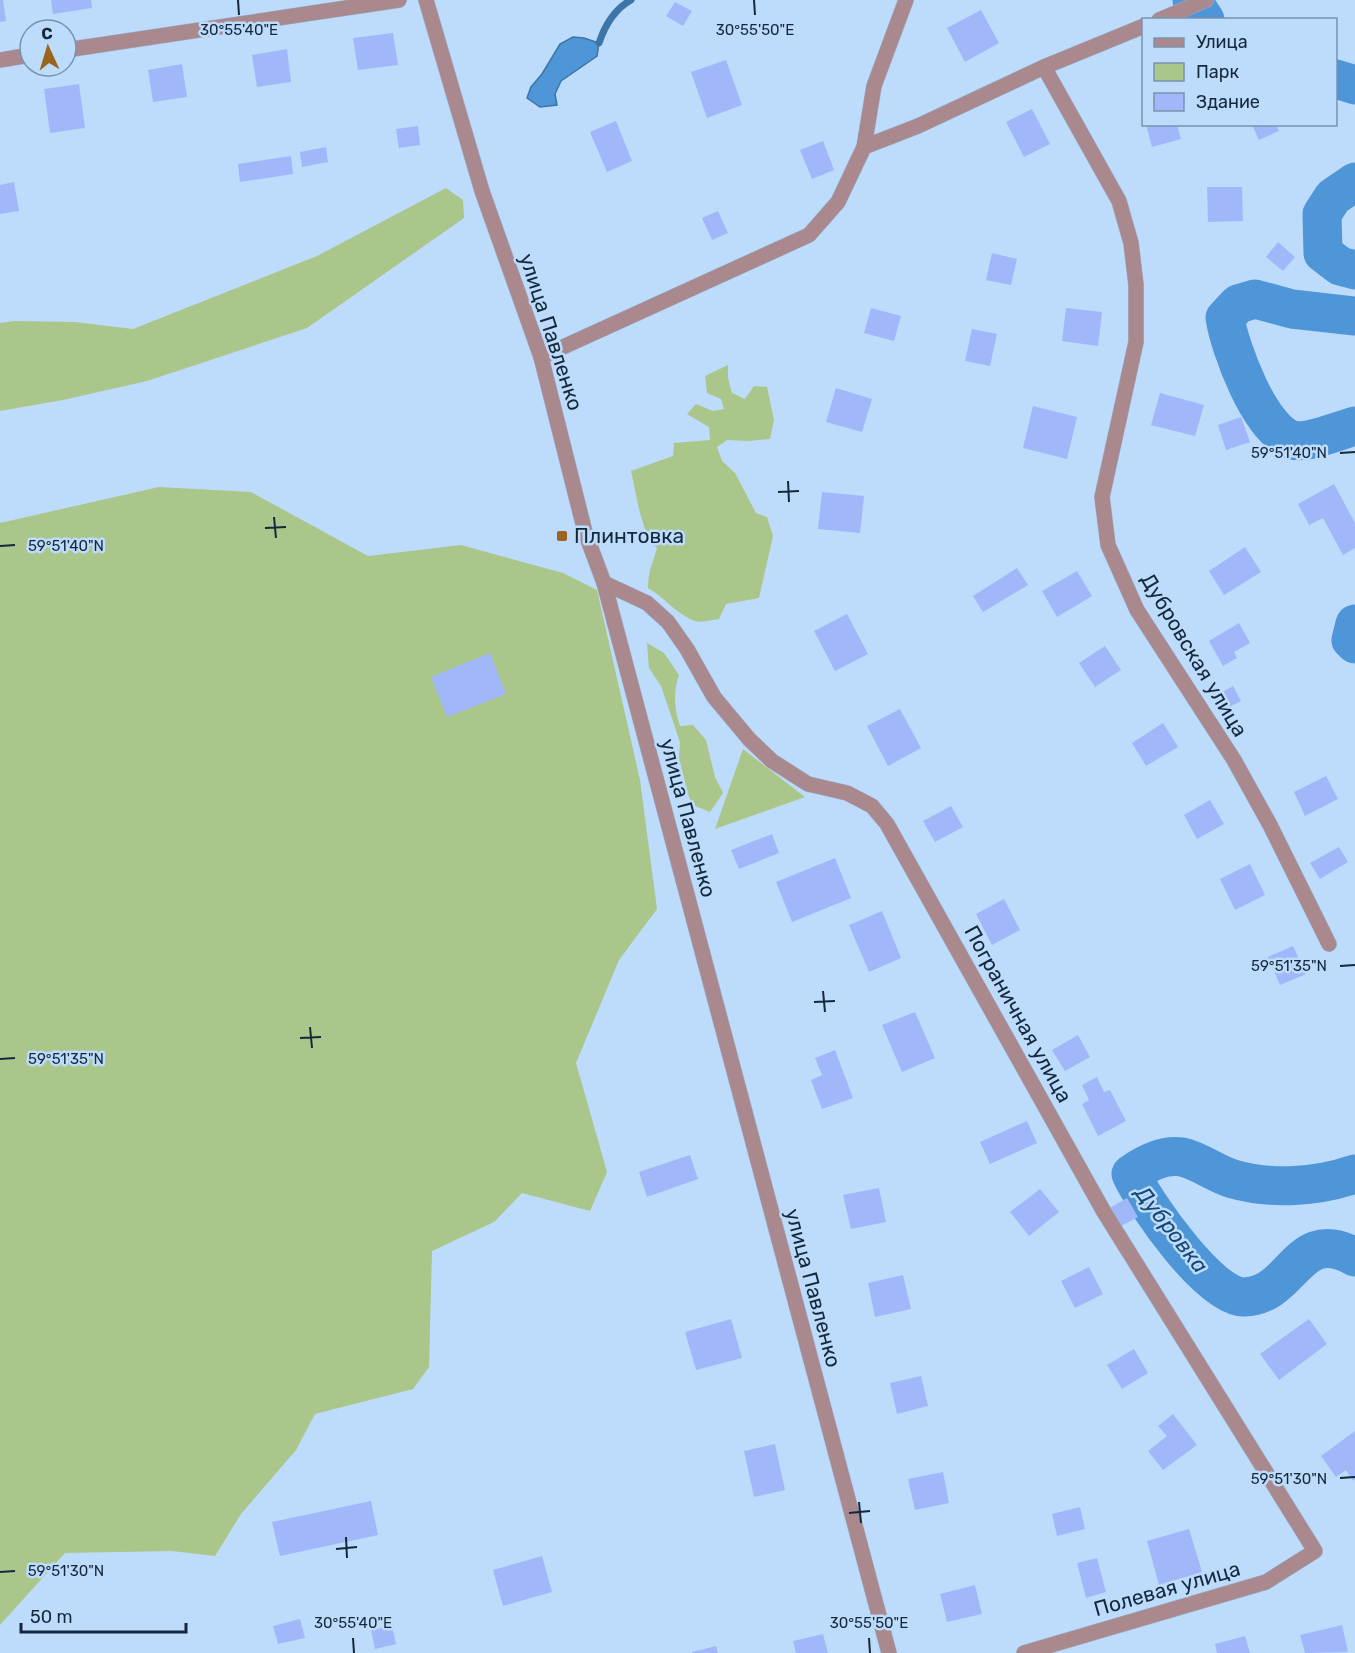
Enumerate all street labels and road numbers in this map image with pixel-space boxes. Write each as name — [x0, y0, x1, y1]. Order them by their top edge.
street label: улица Павленко — [514, 250, 589, 413]
street label: Дубровская улица — [1136, 568, 1253, 741]
street label: улица Павленко — [655, 736, 722, 900]
street label: Пограничная улица — [959, 921, 1078, 1107]
street label: улица Павленко — [780, 1206, 847, 1370]
street label: Полевая улица — [1091, 1556, 1243, 1621]

